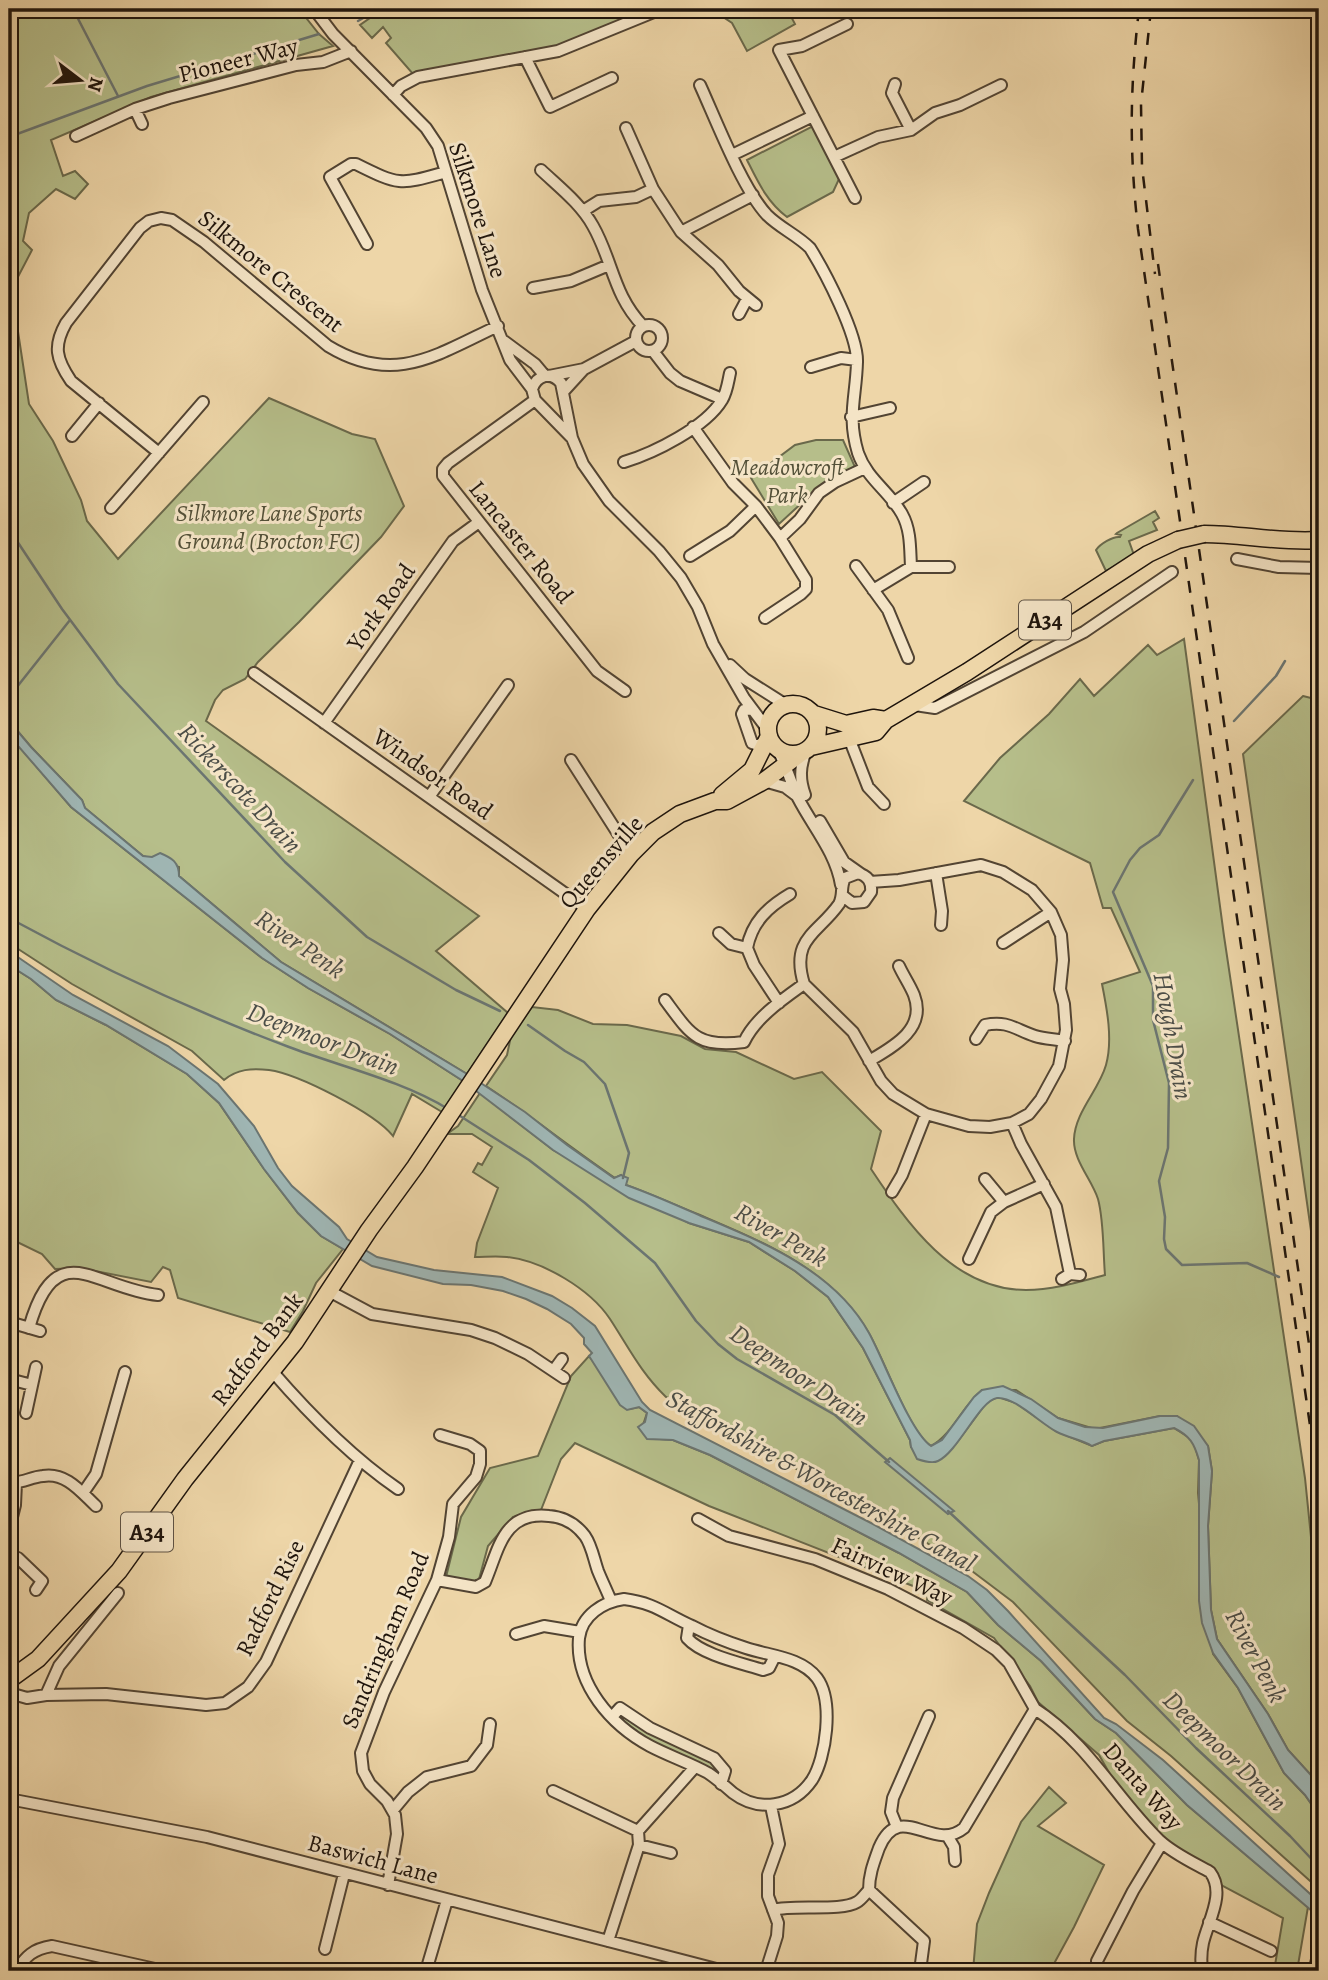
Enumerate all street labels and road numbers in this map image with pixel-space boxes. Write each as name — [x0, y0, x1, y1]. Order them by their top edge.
street label: Pioneer Way — [175, 30, 301, 90]
street label: Silkmore Lane — [441, 138, 515, 282]
street label: Silkmore Crescent — [191, 202, 351, 340]
street label: Lancaster Road — [461, 474, 581, 610]
street label: York Road — [339, 557, 423, 658]
road number: A34 — [1019, 600, 1071, 640]
street label: Windsor Road — [366, 720, 499, 827]
street label: Queensville — [552, 809, 650, 915]
street label: Radford Bank — [204, 1285, 310, 1412]
road number: A34 — [121, 1512, 173, 1552]
street label: Fairview Way — [826, 1529, 958, 1613]
street label: Radford Rise — [228, 1534, 312, 1662]
street label: Sandringham Road — [333, 1547, 437, 1733]
street label: Danta Way — [1096, 1735, 1190, 1837]
street label: Baswich Lane — [304, 1826, 442, 1892]

